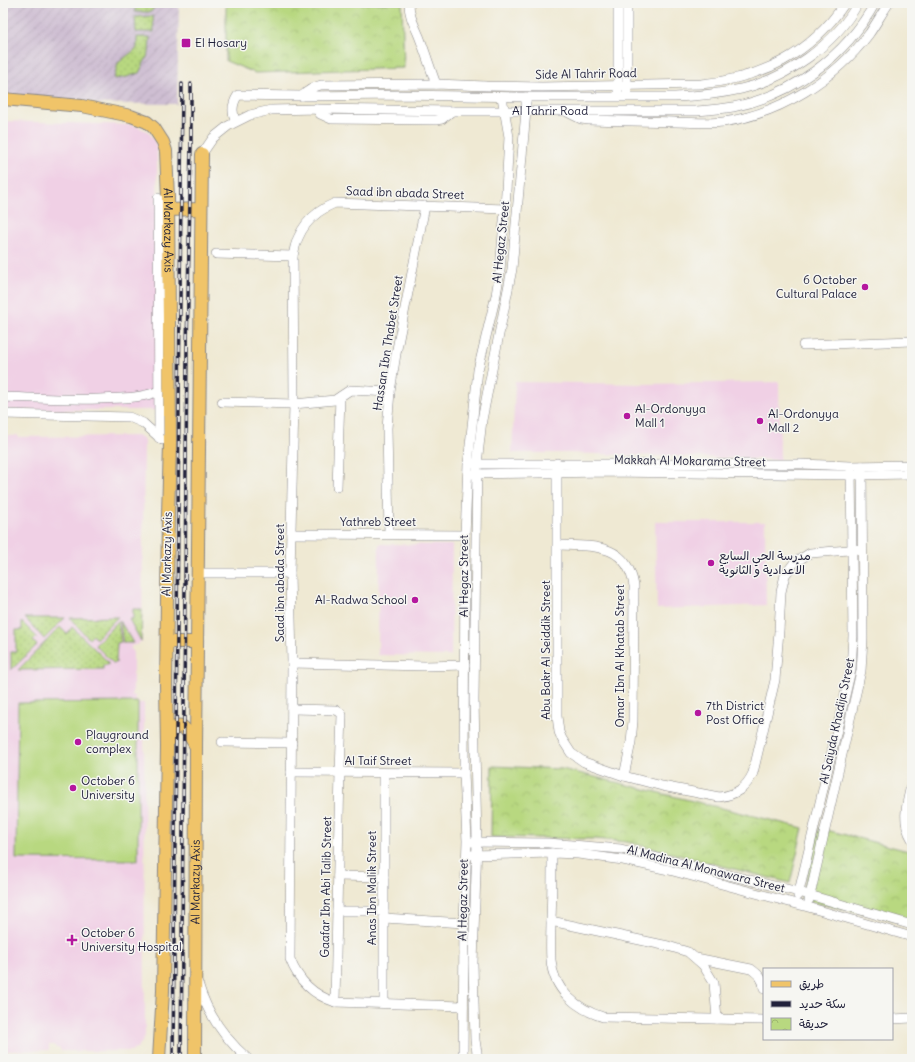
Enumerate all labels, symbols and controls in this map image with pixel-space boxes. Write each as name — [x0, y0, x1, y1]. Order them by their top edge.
place label: El Hosary — [195, 35, 247, 50]
marker: El Hosary — [180, 37, 192, 49]
street label: Side Al Tahrir Road — [535, 65, 637, 82]
street label: Al Tahrir Road — [512, 103, 588, 118]
street label: Saad ibn abada Street — [346, 183, 464, 202]
street label: Al Markazy Axis — [161, 187, 177, 273]
street label: Al Hegaz Street — [489, 200, 512, 284]
place label: 6 October Cultural Palace — [776, 272, 857, 301]
street label: Hassan Ibn Thabet Street — [369, 274, 406, 412]
marker: 6 October Cultural Palace — [860, 282, 870, 292]
place label: Al-Ordonyya Mall 1 — [635, 401, 706, 430]
place label: Al-Ordonyya Mall 2 — [768, 406, 839, 435]
marker: Al-Ordonyya Mall 1 — [622, 411, 632, 421]
marker: Al-Ordonyya Mall 2 — [755, 416, 765, 426]
street label: Makkah Al Mokarama Street — [614, 452, 766, 469]
street label: Al Markazy Axis — [158, 512, 175, 596]
street label: Yathreb Street — [340, 514, 416, 529]
street label: Saad ibn abada Street — [272, 524, 287, 642]
street label: Al Hegaz Street — [456, 535, 471, 617]
place label: مدرسة الحي السابع الأعدادية و الثانوية — [719, 548, 811, 578]
marker: مدرسة الحي السابع الأعدادية و الثانوية — [706, 558, 716, 568]
street label: Abu Bakr Al Seiddik Street — [538, 580, 553, 720]
street label: Omar Ibn Al Khatab Street — [612, 585, 627, 727]
place label: Al-Radwa School — [315, 592, 407, 607]
marker: Al-Radwa School — [410, 595, 420, 605]
street label: Al Saiyda Khadija Street — [816, 657, 857, 785]
place label: 7th District Post Office — [706, 698, 764, 727]
marker: 7th District Post Office — [693, 708, 703, 718]
place label: Playground complex — [86, 727, 149, 756]
marker: Playground complex — [73, 737, 83, 747]
street label: Al Taif Street — [344, 753, 412, 768]
place label: October 6 University — [81, 773, 135, 802]
marker: October 6 University — [68, 783, 78, 793]
street label: Gaafar Ibn Abi Talib Street — [317, 816, 334, 958]
street label: Anas Ibn Malik Street — [364, 831, 379, 945]
street label: Al Markazy Axis — [187, 840, 203, 924]
street label: Al Madina Al Monawara Street — [626, 842, 787, 895]
street label: Al Hegaz Street — [454, 859, 471, 941]
place label: October 6 University Hospital — [81, 925, 182, 954]
marker: October 6 University Hospital — [66, 934, 78, 946]
legend — [763, 968, 893, 1040]
text: طريق — [799, 976, 824, 991]
text: سكة حديد — [799, 996, 846, 1011]
text: حديقة — [799, 1016, 828, 1031]

